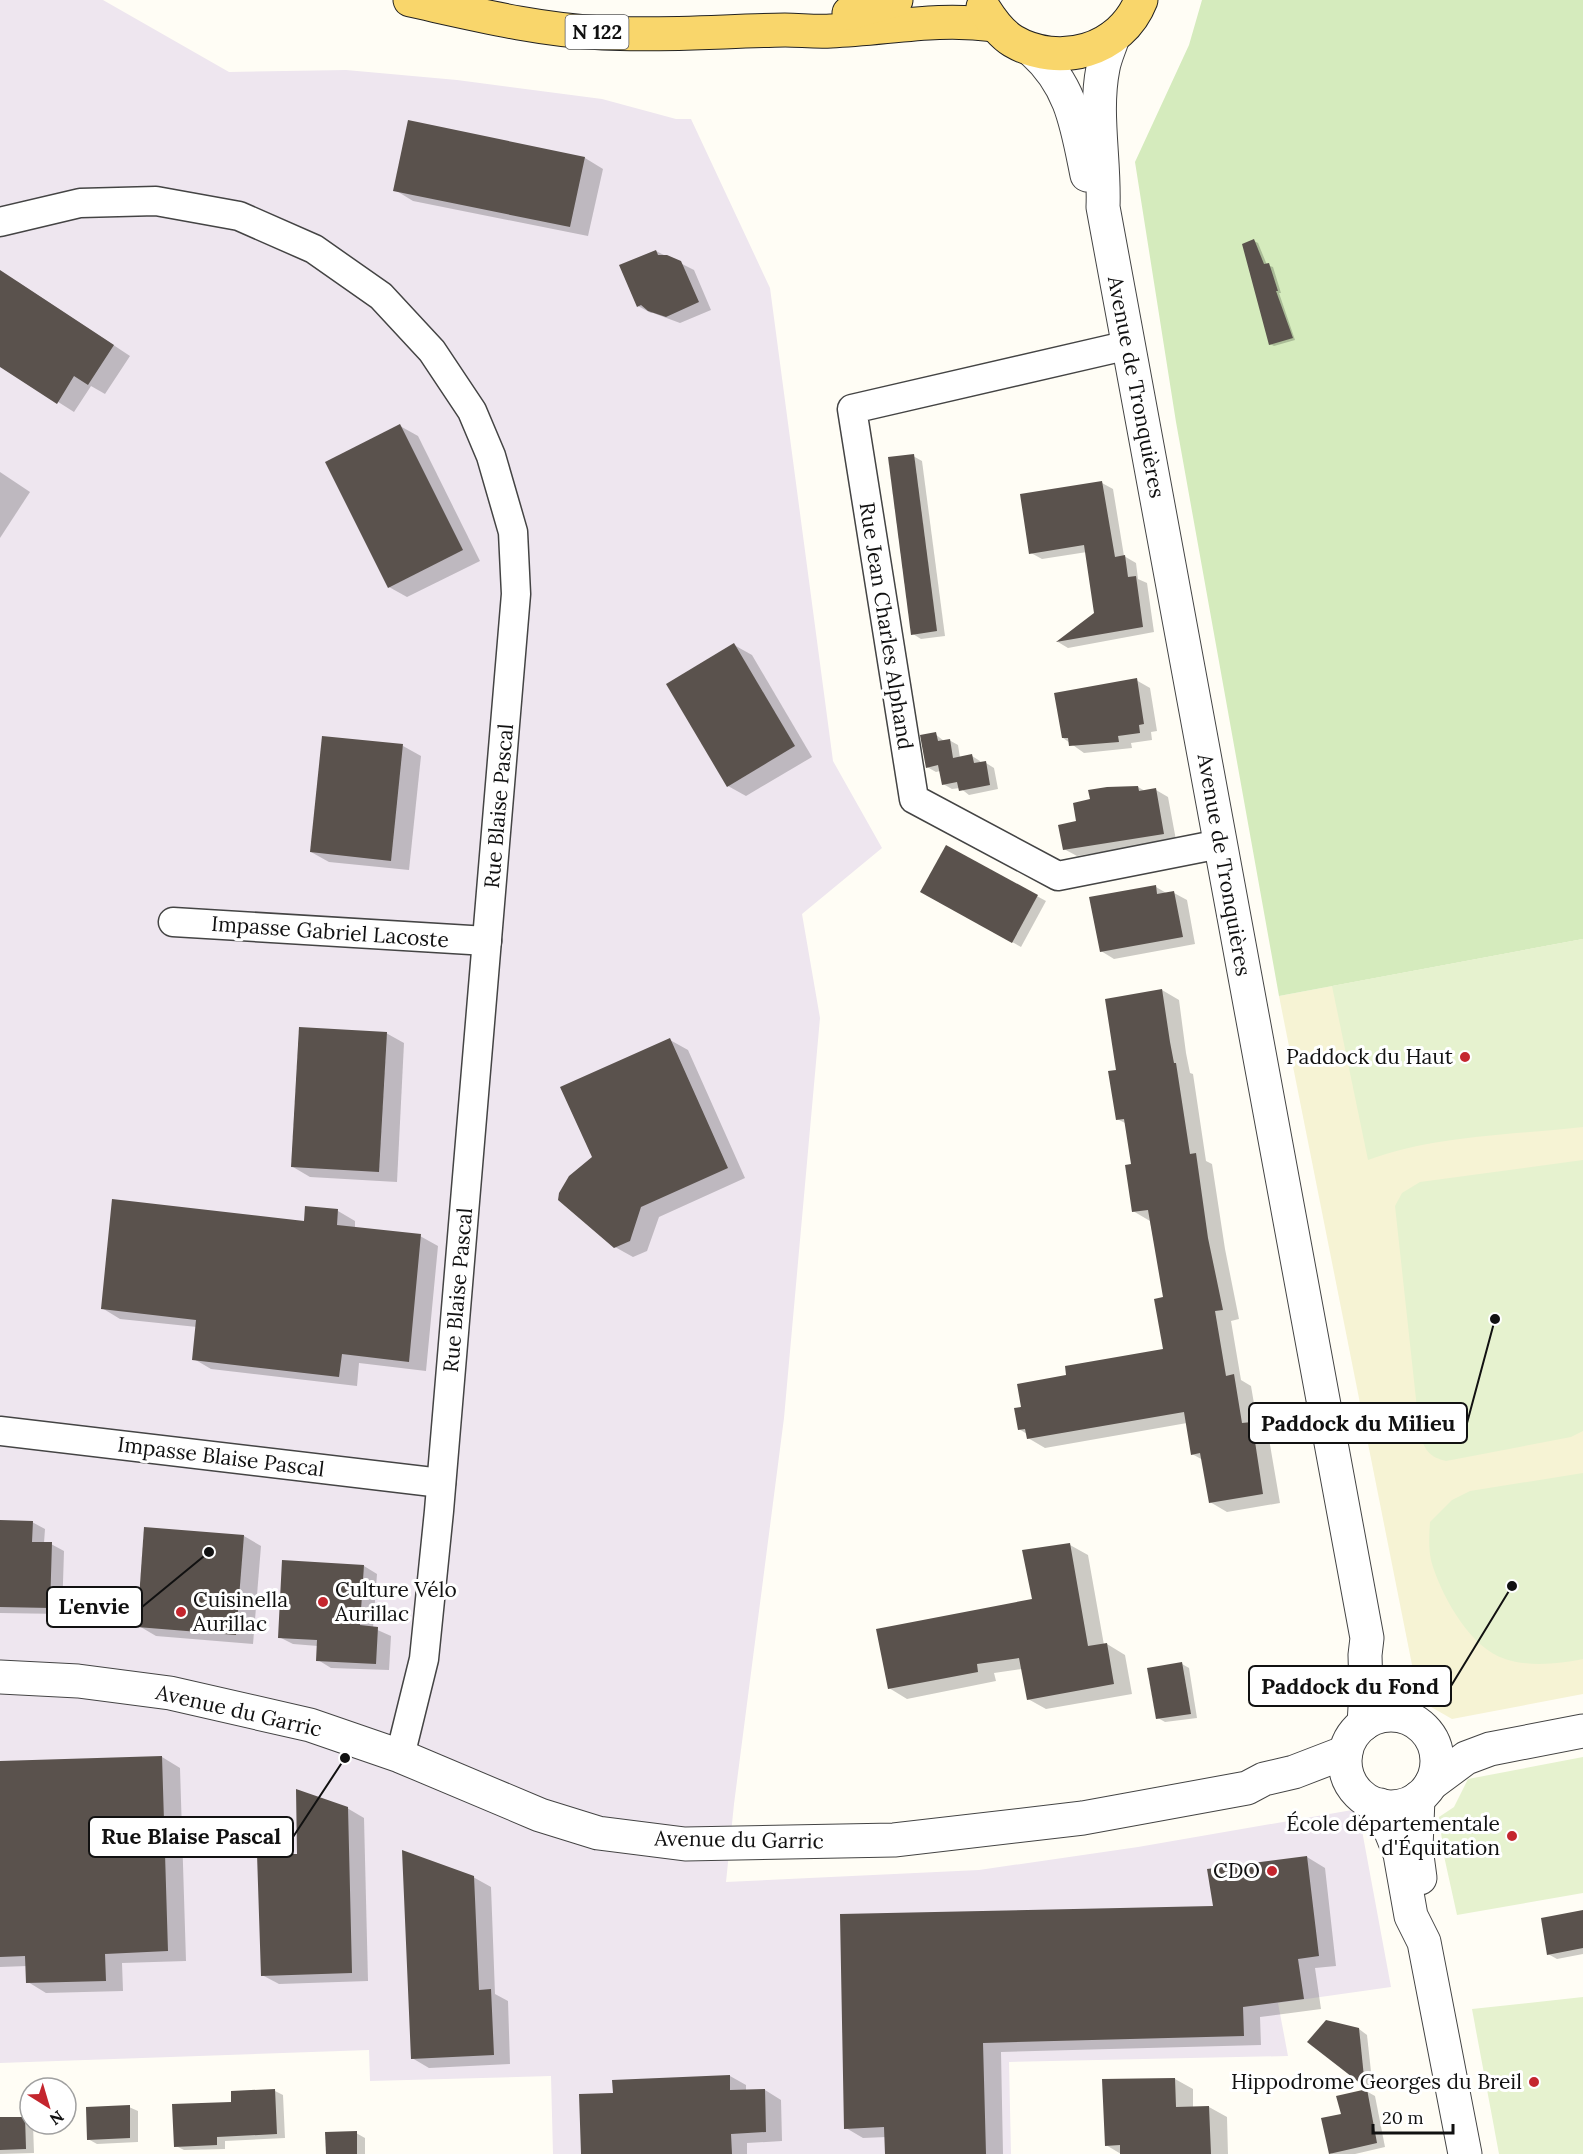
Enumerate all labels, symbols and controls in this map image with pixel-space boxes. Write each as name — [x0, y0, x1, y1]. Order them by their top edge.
road number: N 122 — [566, 15, 628, 49]
street label: Avenue de Tronquières — [1102, 273, 1171, 500]
street label: Rue Jean Charles Alphand — [854, 500, 919, 752]
street label: Rue Blaise Pascal — [478, 722, 519, 890]
street label: Avenue de Tronquières — [1191, 751, 1257, 978]
street label: Impasse Gabriel Lacoste — [210, 910, 450, 953]
place label: Paddock du Haut — [1286, 1043, 1454, 1070]
marker: Paddock du Haut — [1458, 1050, 1472, 1064]
street label: Rue Blaise Pascal — [437, 1206, 478, 1374]
callout: Paddock du Milieu — [1249, 1403, 1467, 1443]
text: Paddock du Milieu — [1261, 1409, 1456, 1437]
street label: Impasse Blaise Pascal — [116, 1430, 326, 1483]
place label: Culture Vélo Aurillac — [334, 1576, 457, 1627]
place label: Cuisinella Aurillac — [192, 1586, 288, 1637]
callout: L'envie — [47, 1587, 142, 1627]
text: L'envie — [58, 1592, 130, 1620]
marker: Culture Vélo Aurillac — [316, 1595, 330, 1609]
marker: Cuisinella Aurillac — [174, 1605, 188, 1619]
callout: Paddock du Fond — [1249, 1666, 1451, 1706]
text: Paddock du Fond — [1261, 1672, 1439, 1700]
street label: Avenue du Garric — [153, 1678, 325, 1743]
place label: École départementale d'Équitation — [1286, 1810, 1500, 1861]
callout: Rue Blaise Pascal — [89, 1817, 293, 1857]
text: Rue Blaise Pascal — [101, 1822, 281, 1850]
street label: Avenue du Garric — [653, 1825, 824, 1854]
marker: École départementale d'Équitation — [1505, 1829, 1519, 1843]
place label: CDO — [1213, 1857, 1260, 1884]
marker: CDO — [1265, 1864, 1279, 1878]
place label: Hippodrome Georges du Breil — [1231, 2068, 1522, 2095]
marker: Hippodrome Georges du Breil — [1527, 2075, 1541, 2089]
north arrow — [18, 2076, 78, 2136]
scale bar — [1373, 2097, 1452, 2135]
text: N — [46, 2106, 68, 2130]
text: 20 m — [1382, 2106, 1424, 2129]

